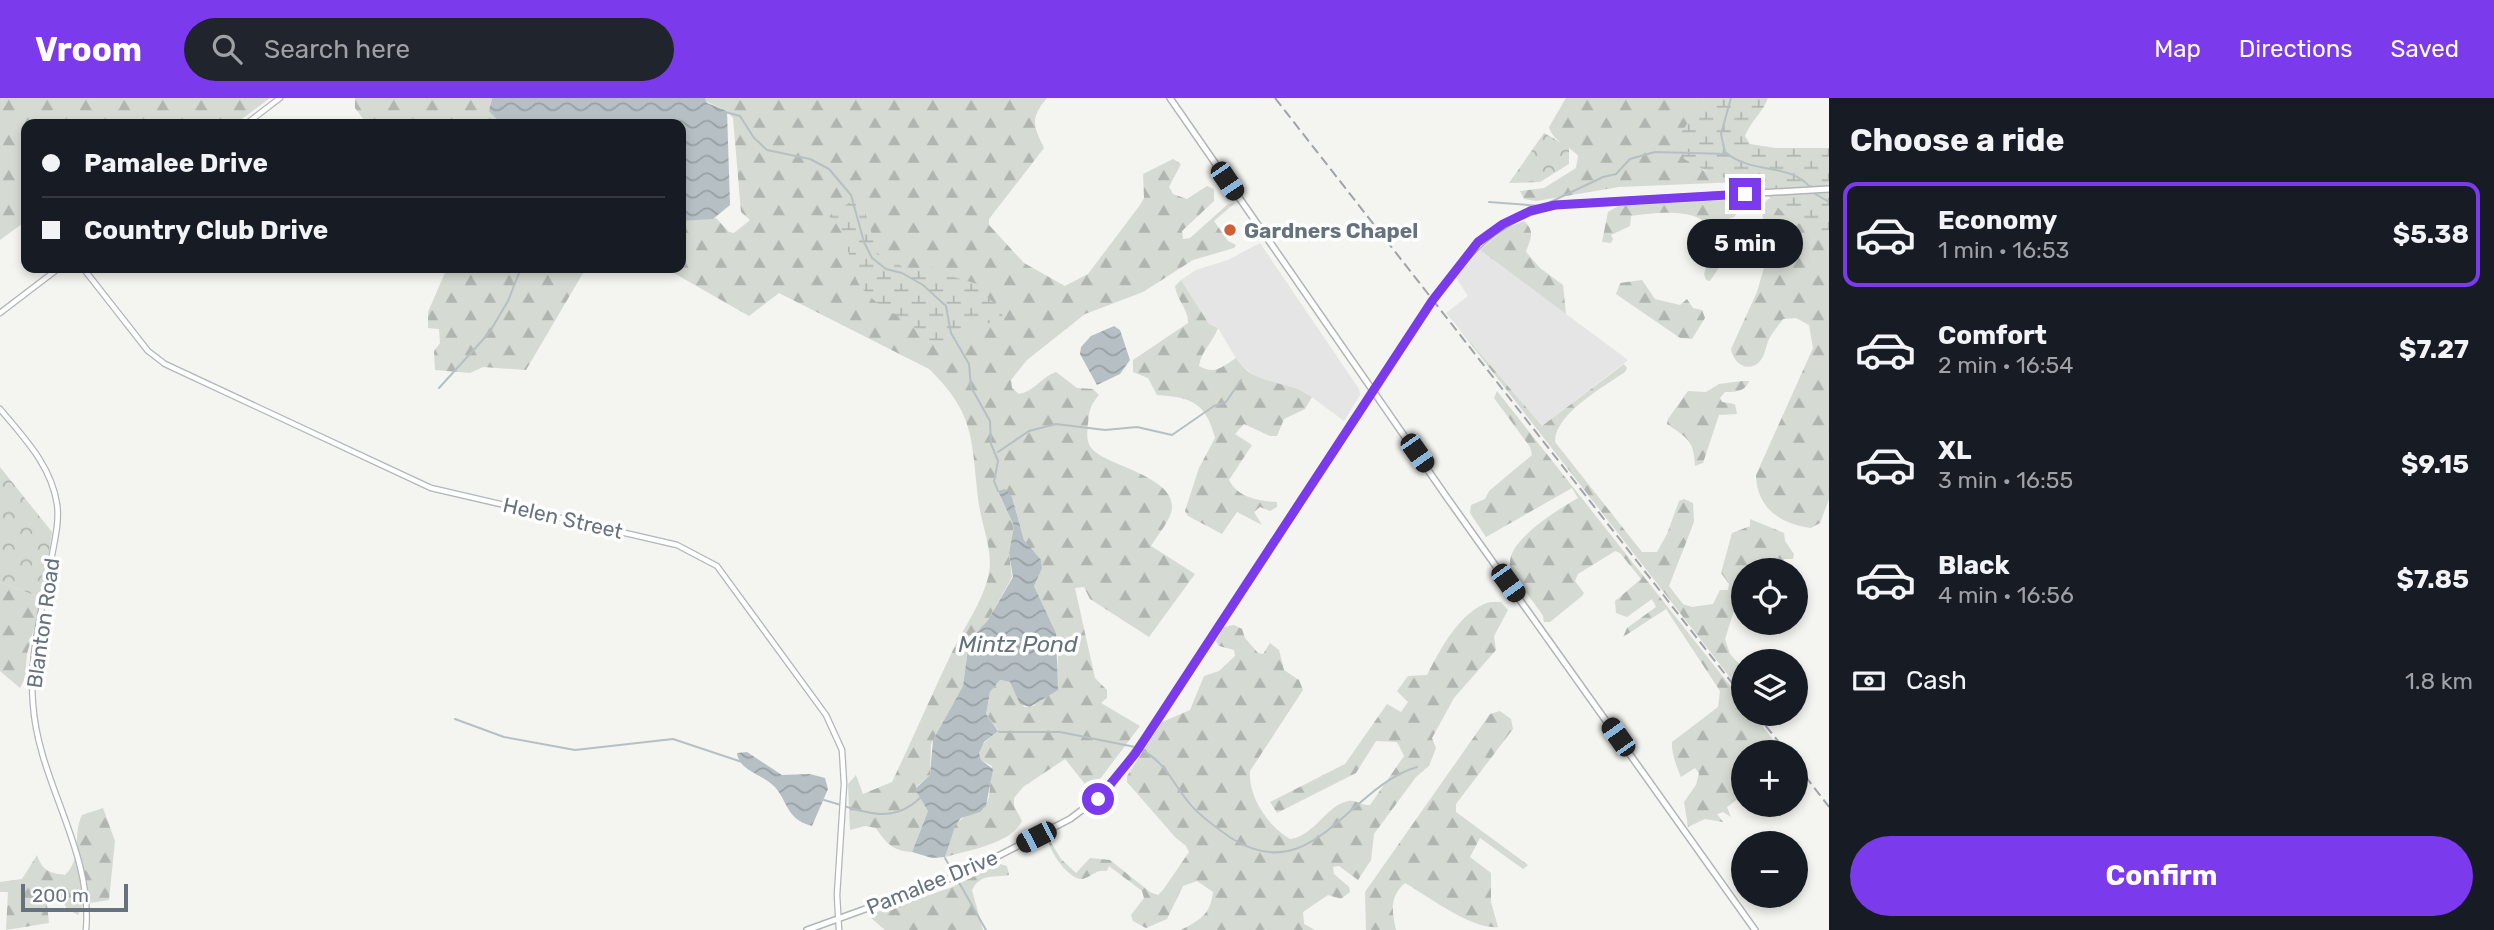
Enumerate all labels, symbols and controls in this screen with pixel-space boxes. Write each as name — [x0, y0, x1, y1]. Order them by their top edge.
search box — [184, 18, 674, 81]
text: Vroom — [35, 30, 142, 69]
icon: search — [208, 30, 246, 68]
text: Search here — [264, 34, 410, 65]
text: Map — [2154, 35, 2201, 63]
text: Directions — [2239, 35, 2352, 63]
text: Saved — [2390, 35, 2459, 63]
text: Choose a ride — [1850, 121, 2064, 159]
text: Pamalee Drive — [84, 148, 268, 179]
car — [1207, 158, 1248, 204]
route end — [1729, 178, 1761, 210]
icon: car — [1854, 203, 1917, 266]
text: Economy — [1938, 205, 2057, 236]
text: Country Club Drive — [84, 215, 328, 246]
place label: Gardners Chapel — [1244, 218, 1418, 243]
callout: 5 min — [1687, 218, 1803, 268]
text: $5.38 — [2393, 219, 2469, 250]
marker: Gardners Chapel — [1222, 222, 1238, 238]
text: 5 min — [1714, 229, 1776, 257]
text: 1 min · 16:53 — [1938, 236, 2069, 264]
icon: car — [1854, 318, 1917, 381]
text: Comfort — [1938, 320, 2047, 351]
text: $7.27 — [2399, 334, 2469, 365]
text: 2 min · 16:54 — [1938, 351, 2074, 379]
car — [1397, 430, 1438, 476]
icon: car — [1854, 433, 1917, 496]
text: XL — [1938, 435, 1971, 466]
text: $9.15 — [2401, 449, 2469, 480]
text: 3 min · 16:55 — [1938, 466, 2073, 494]
street label: Helen Street — [501, 492, 625, 544]
icon: car — [1854, 548, 1917, 611]
text: Black — [1938, 550, 2010, 581]
street label: Blanton Road — [21, 556, 65, 690]
map controls — [1731, 558, 1808, 908]
button: locate — [1731, 558, 1808, 635]
car — [1488, 560, 1529, 606]
text: $7.85 — [2397, 564, 2469, 595]
text: 4 min · 16:56 — [1938, 581, 2074, 609]
water label: Mintz Pond — [958, 630, 1078, 658]
button: layers — [1731, 649, 1808, 726]
icon: cash — [1850, 662, 1888, 700]
text: Cash — [1906, 665, 1967, 696]
text: 1.8 km — [2405, 667, 2473, 695]
car — [1598, 714, 1639, 760]
button: + — [1731, 740, 1808, 817]
route start — [1082, 783, 1114, 815]
car — [1013, 818, 1060, 856]
button: − — [1731, 831, 1808, 908]
button: Confirm — [1850, 836, 2473, 916]
street label: Pamalee Drive — [863, 844, 1001, 920]
scale bar — [21, 881, 128, 913]
text: 200 m — [32, 884, 89, 907]

